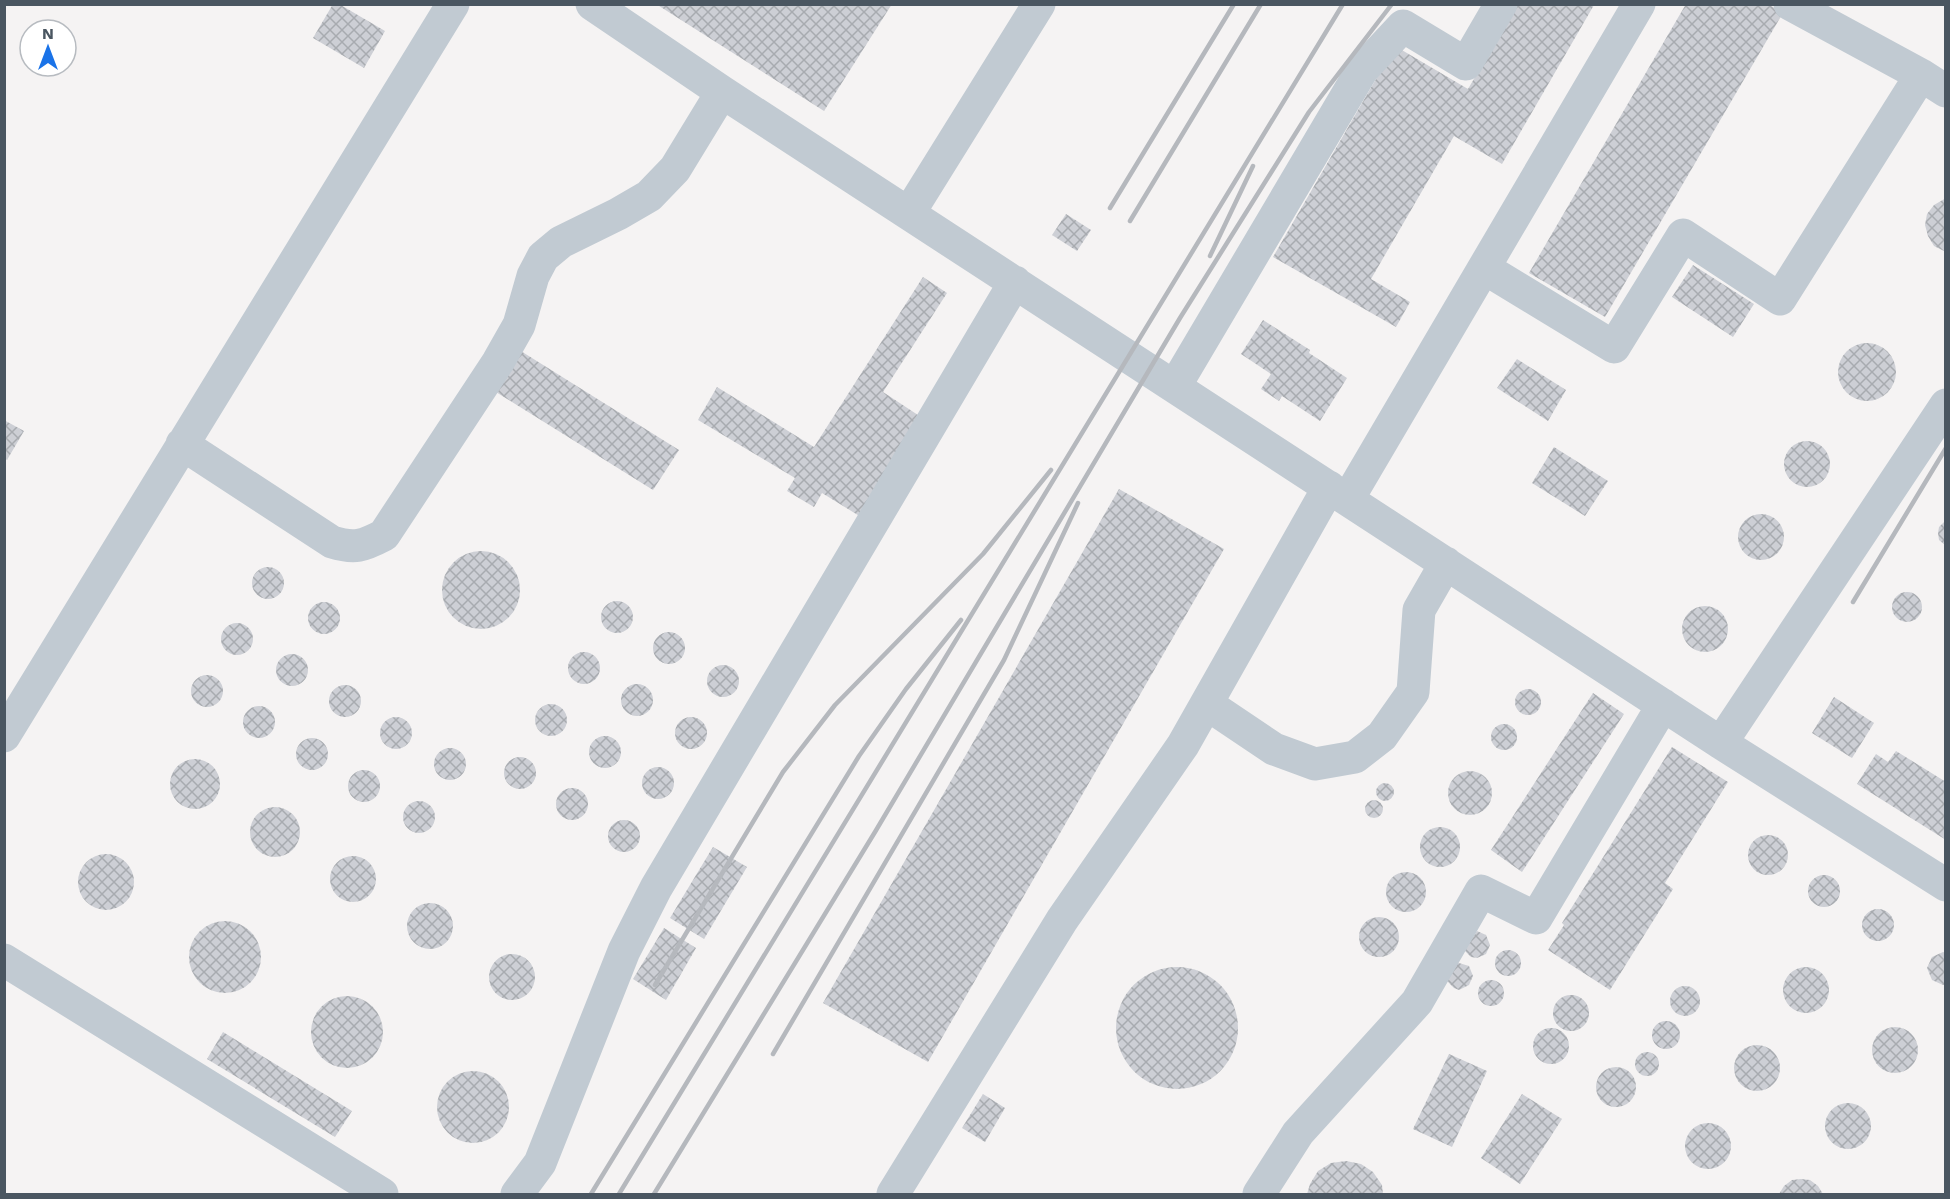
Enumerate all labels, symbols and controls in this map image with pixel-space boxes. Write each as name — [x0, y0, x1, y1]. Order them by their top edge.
north arrow — [18, 18, 78, 78]
text: N — [42, 24, 54, 43]

